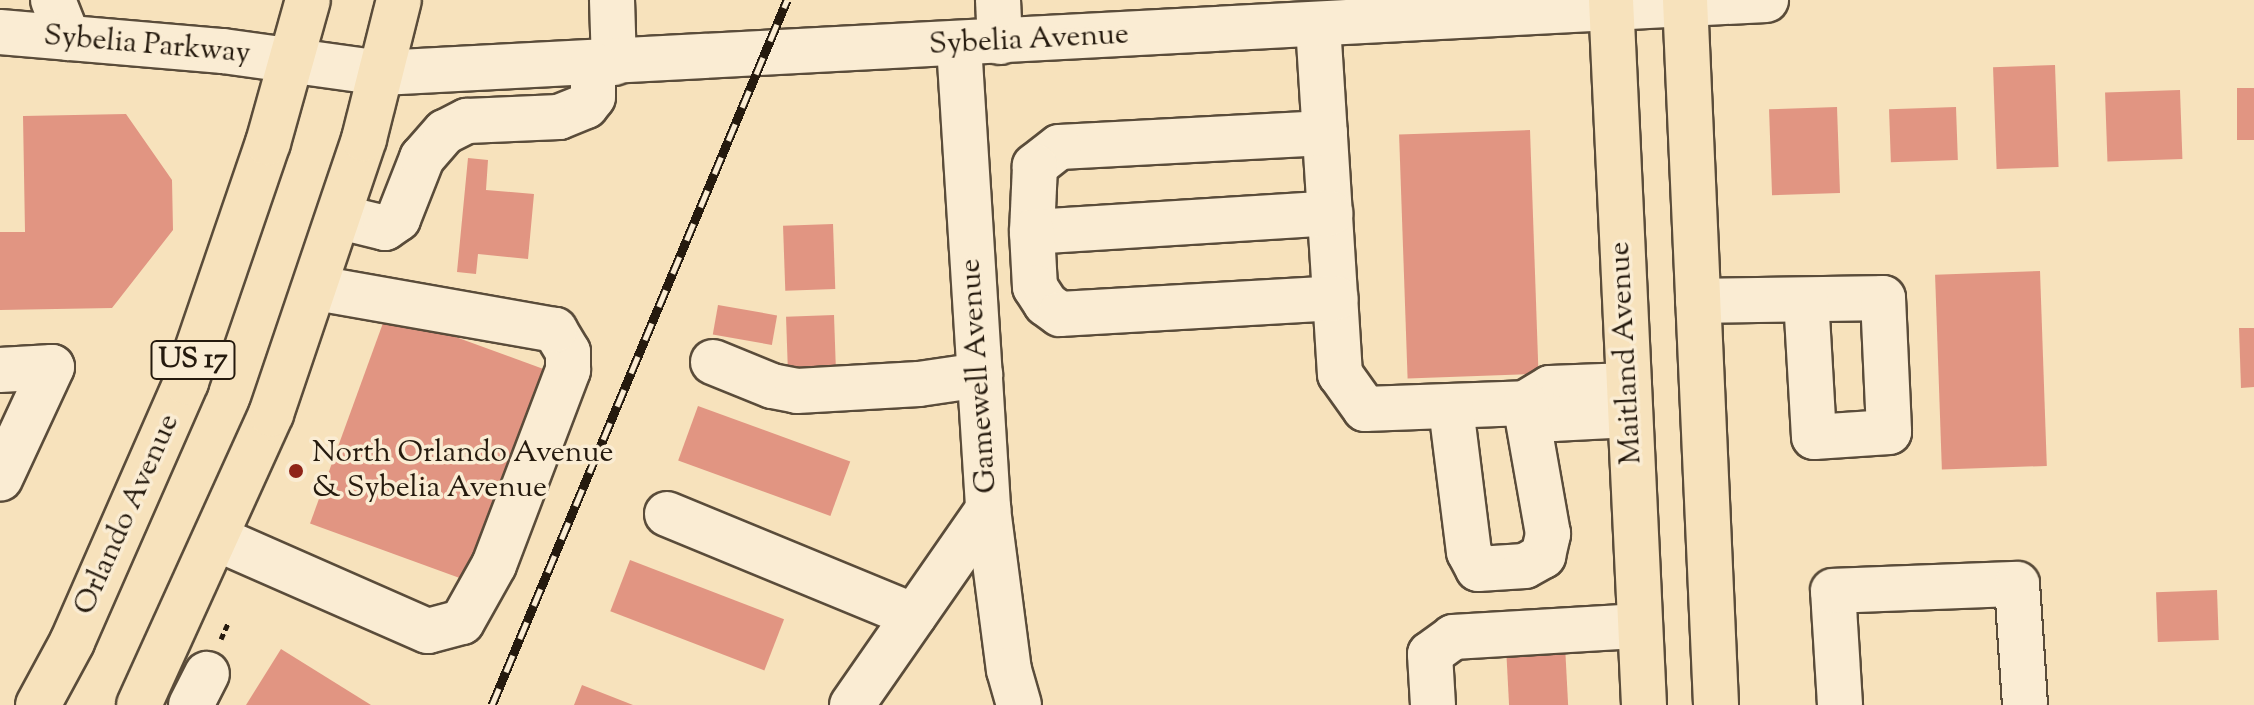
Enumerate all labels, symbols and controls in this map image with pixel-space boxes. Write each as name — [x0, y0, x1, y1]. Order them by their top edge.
street label: Sybelia Avenue — [928, 18, 1130, 64]
street label: Sybelia Parkway — [42, 19, 252, 73]
street label: Maitland Avenue — [1603, 241, 1651, 465]
street label: Gamewell Avenue — [954, 257, 1006, 495]
road number: US 17 — [149, 336, 237, 384]
street label: Orlando Avenue — [68, 409, 188, 621]
place label: North Orlando Avenue & Sybelia Avenue — [312, 436, 613, 506]
marker: North Orlando Avenue & Sybelia Avenue — [287, 462, 305, 480]

